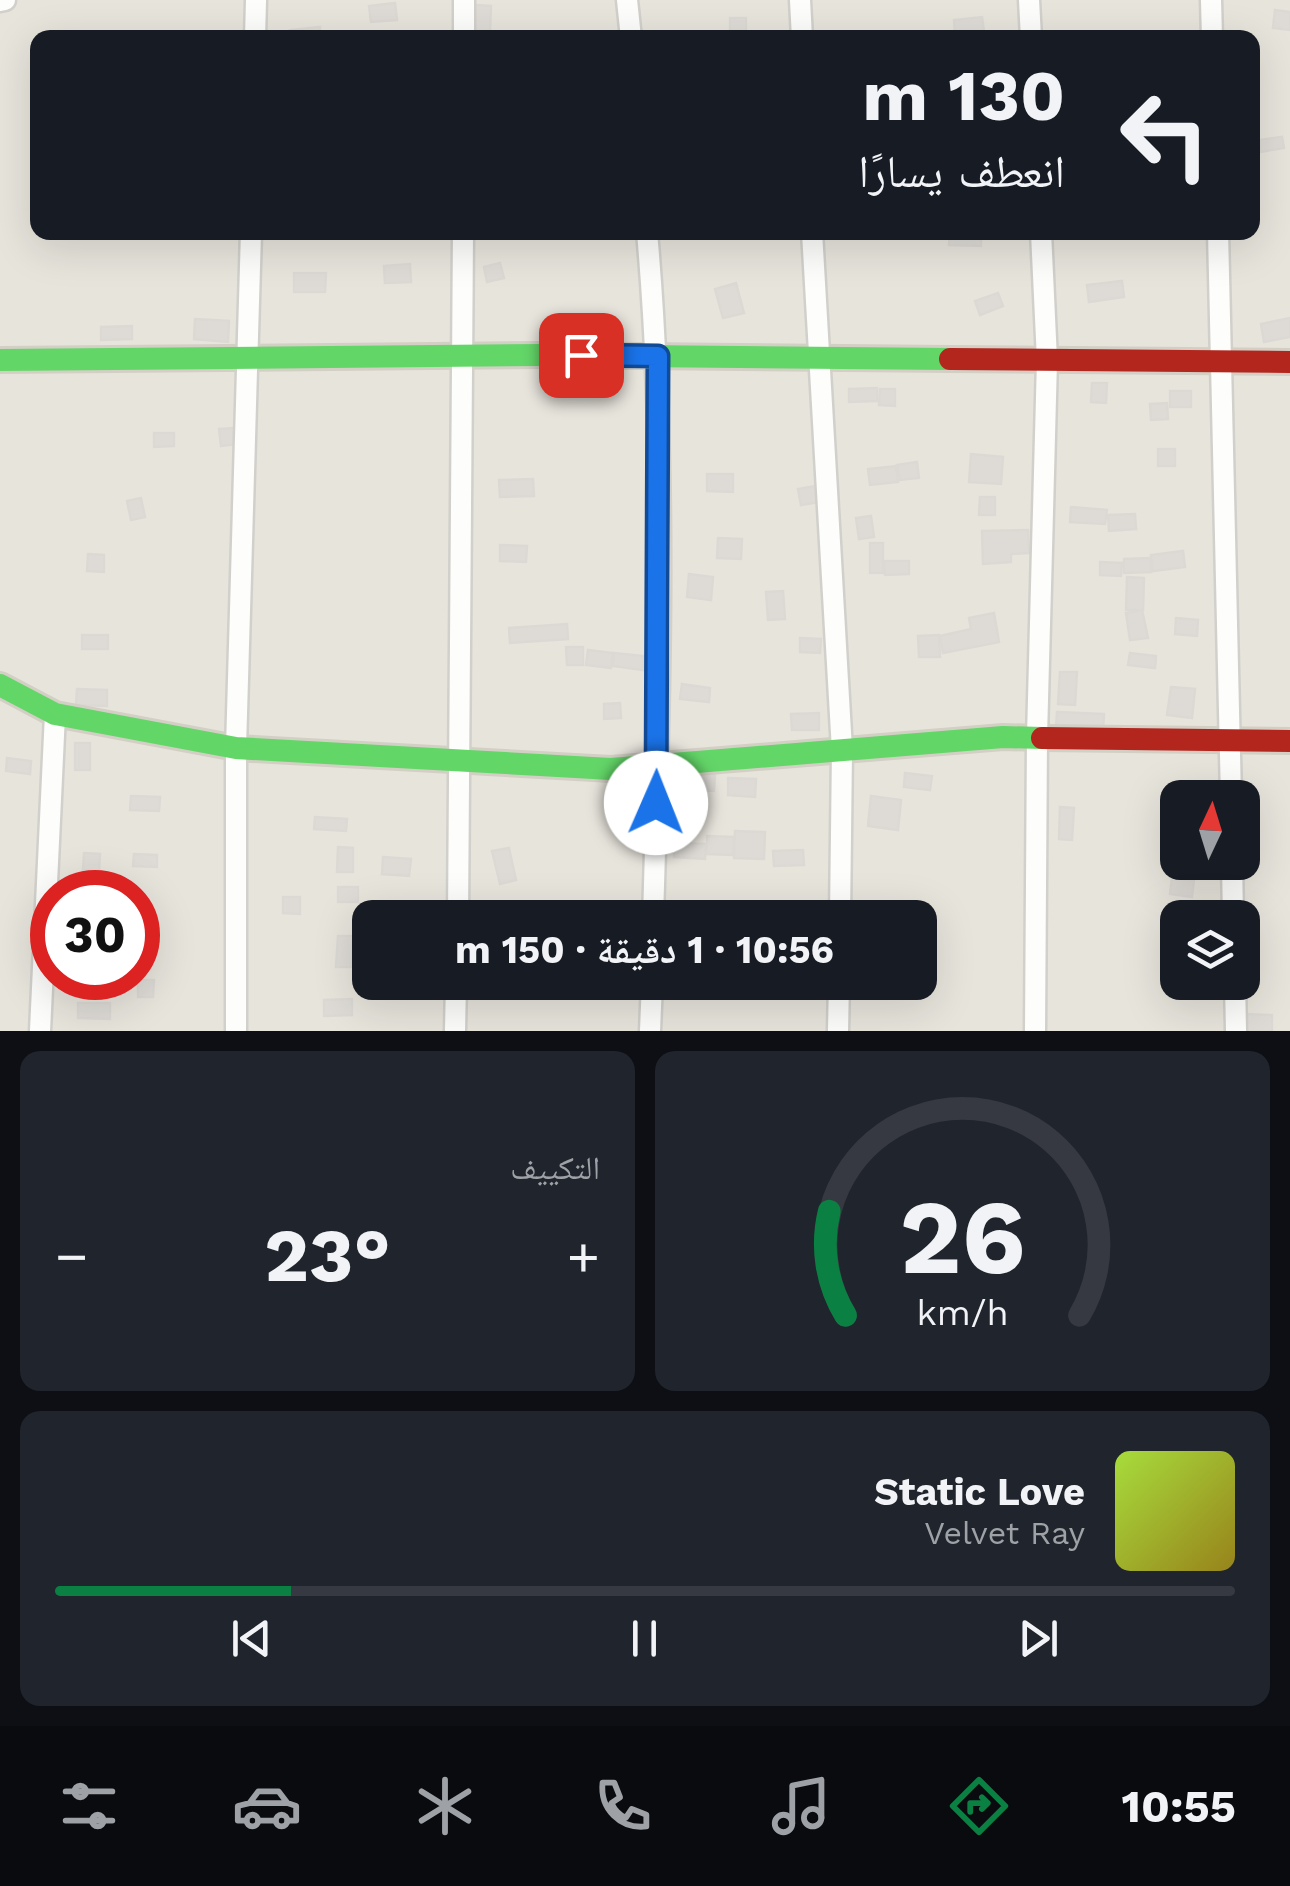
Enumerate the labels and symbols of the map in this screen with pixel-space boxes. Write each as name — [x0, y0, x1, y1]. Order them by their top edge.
pin — [539, 313, 624, 398]
position arrow — [604, 751, 708, 855]
north arrow — [1160, 780, 1260, 880]
speed limit sign: 30 — [30, 870, 160, 1000]

